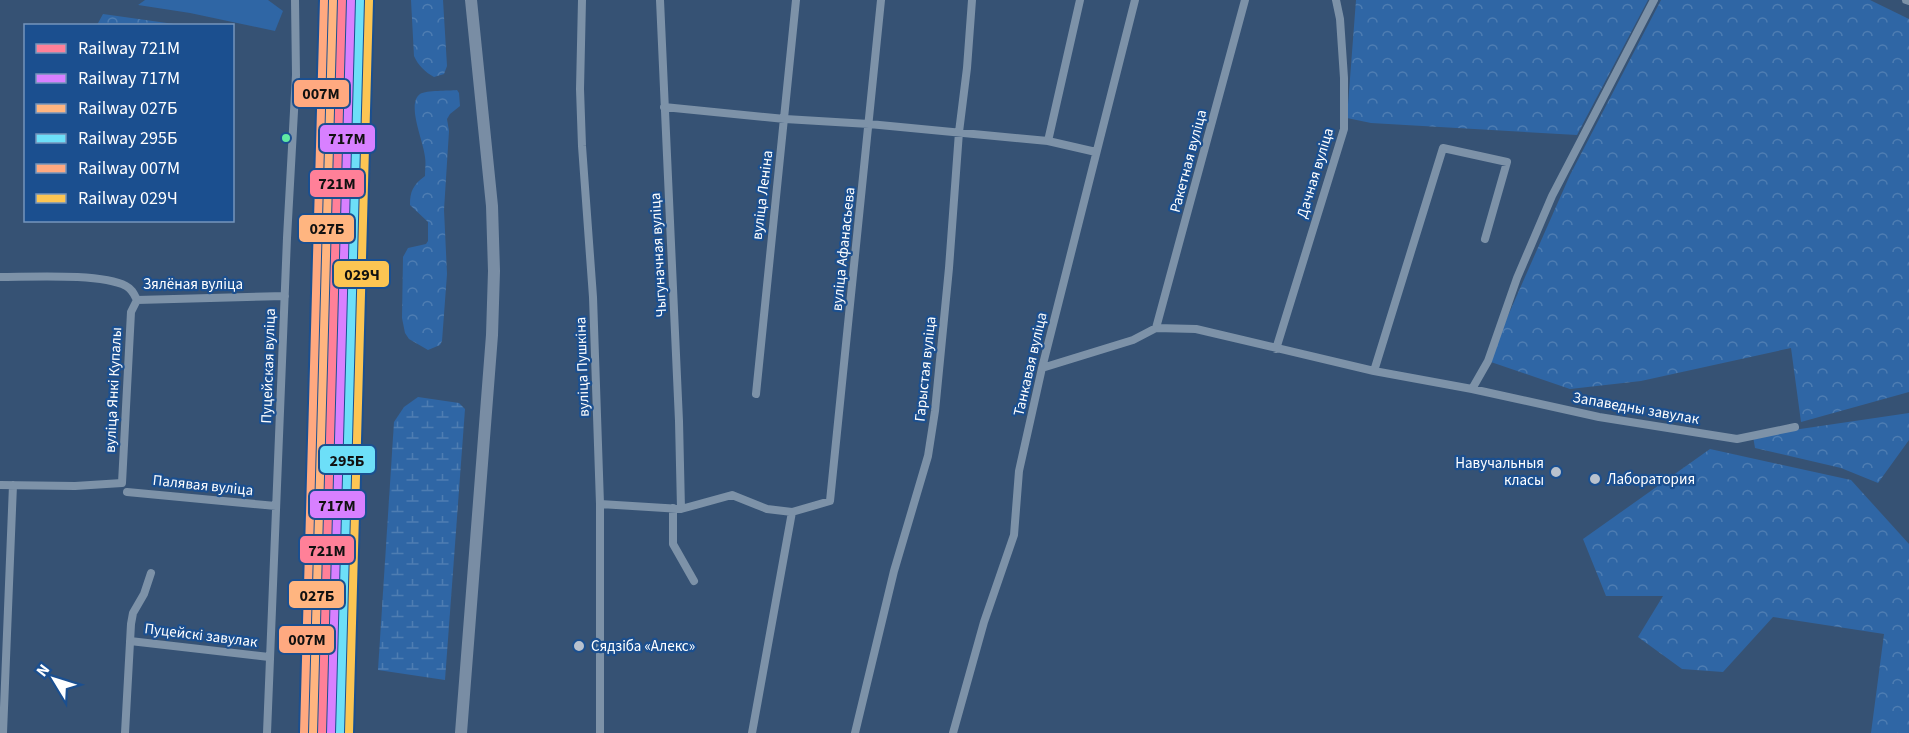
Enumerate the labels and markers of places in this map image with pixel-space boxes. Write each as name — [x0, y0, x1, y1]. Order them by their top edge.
unlabelled marker — [280, 132, 292, 144]
place label: Навучальныя класы — [1455, 453, 1544, 491]
marker: Навучальныя класы — [1549, 465, 1563, 479]
place label: Лаборатория — [1607, 469, 1695, 490]
marker: Лаборатория — [1588, 472, 1602, 486]
place label: Сядзіба «Алекс» — [591, 636, 695, 657]
marker: Сядзіба «Алекс» — [572, 639, 586, 653]

